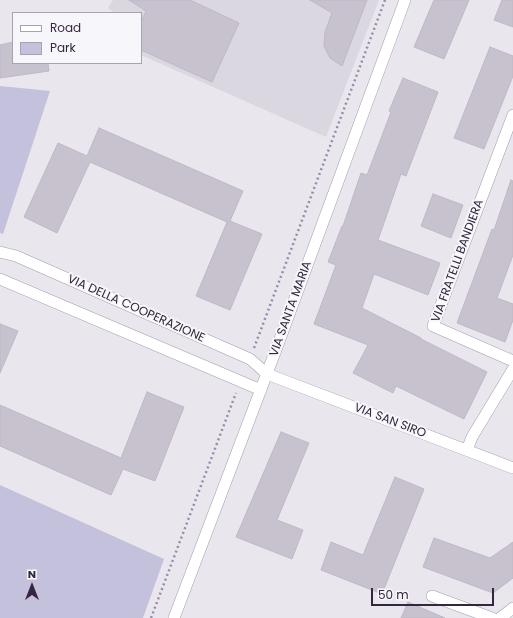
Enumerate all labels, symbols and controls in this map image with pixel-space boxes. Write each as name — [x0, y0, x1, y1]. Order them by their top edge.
legend — [12, 12, 142, 64]
text: Road — [50, 19, 81, 36]
text: Park — [50, 39, 76, 56]
street label: VIA FRATELLI BANDIERA — [429, 198, 487, 324]
street label: VIA SANTA MARIA — [267, 259, 315, 359]
street label: VIA DELLA COOPERAZIONE — [65, 272, 207, 346]
street label: VIA SAN SIRO — [352, 401, 428, 441]
north arrow — [12, 566, 52, 606]
text: N — [28, 566, 36, 582]
scale bar — [373, 580, 496, 606]
text: 50 m — [378, 586, 409, 603]

